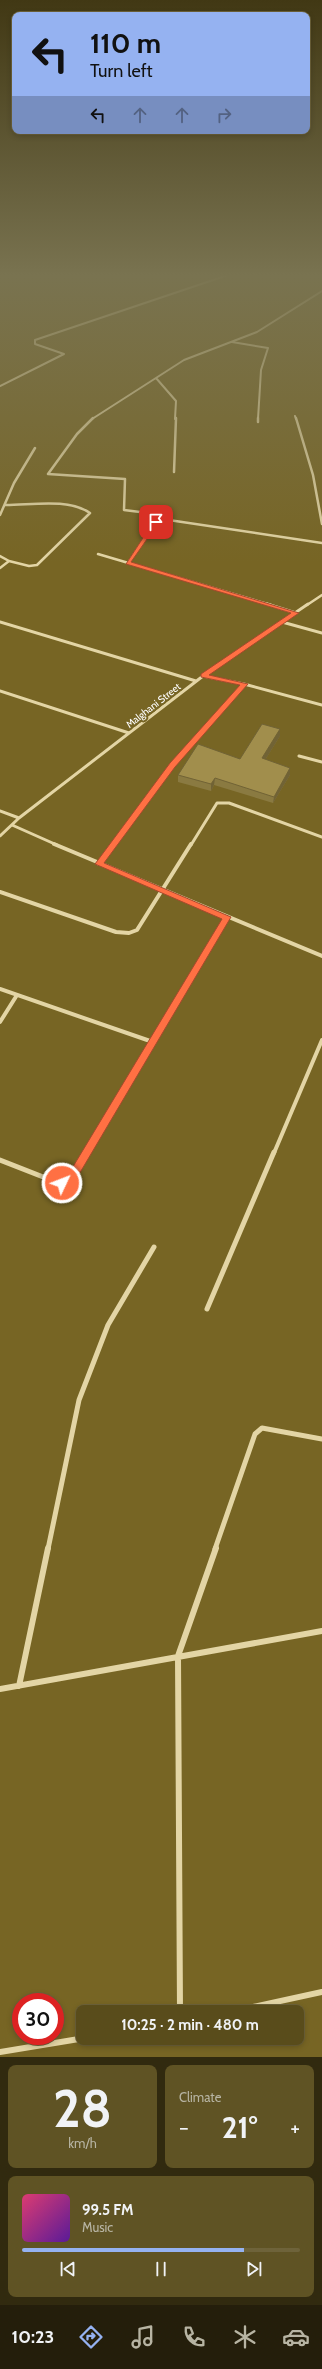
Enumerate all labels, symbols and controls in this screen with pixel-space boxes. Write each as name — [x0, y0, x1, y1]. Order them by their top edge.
text: 110 m — [90, 26, 161, 60]
icon: left — [24, 28, 76, 80]
text: Turn left — [90, 60, 153, 82]
icon: left — [87, 104, 109, 126]
icon: ahead — [129, 104, 151, 126]
icon: ahead — [171, 104, 193, 126]
icon: right — [213, 104, 235, 126]
pin — [139, 505, 173, 539]
icon: arrive — [145, 511, 167, 533]
street label: Malghani Street — [123, 680, 184, 731]
position arrow — [41, 1162, 83, 1204]
speed limit sign: 30 — [12, 1993, 64, 2045]
text: 10:25 · 2 min · 480 m — [121, 2016, 259, 2034]
text: 28 — [53, 2077, 112, 2140]
text: Climate — [179, 2089, 221, 2105]
text: 21° — [222, 2109, 257, 2146]
text: − — [179, 2114, 189, 2141]
text: + — [290, 2114, 300, 2141]
text: km/h — [68, 2135, 97, 2151]
text: 99.5 FM — [82, 2201, 134, 2219]
text: Music — [82, 2219, 113, 2235]
icon: previous — [57, 2258, 79, 2280]
icon: pause — [150, 2258, 172, 2280]
icon: next — [243, 2258, 265, 2280]
icon: directions — [77, 2323, 105, 2351]
icon: music — [129, 2323, 157, 2351]
icon: phone — [180, 2323, 208, 2351]
icon: climate — [231, 2323, 259, 2351]
icon: car — [282, 2323, 310, 2351]
text: 10:23 — [12, 2326, 54, 2348]

